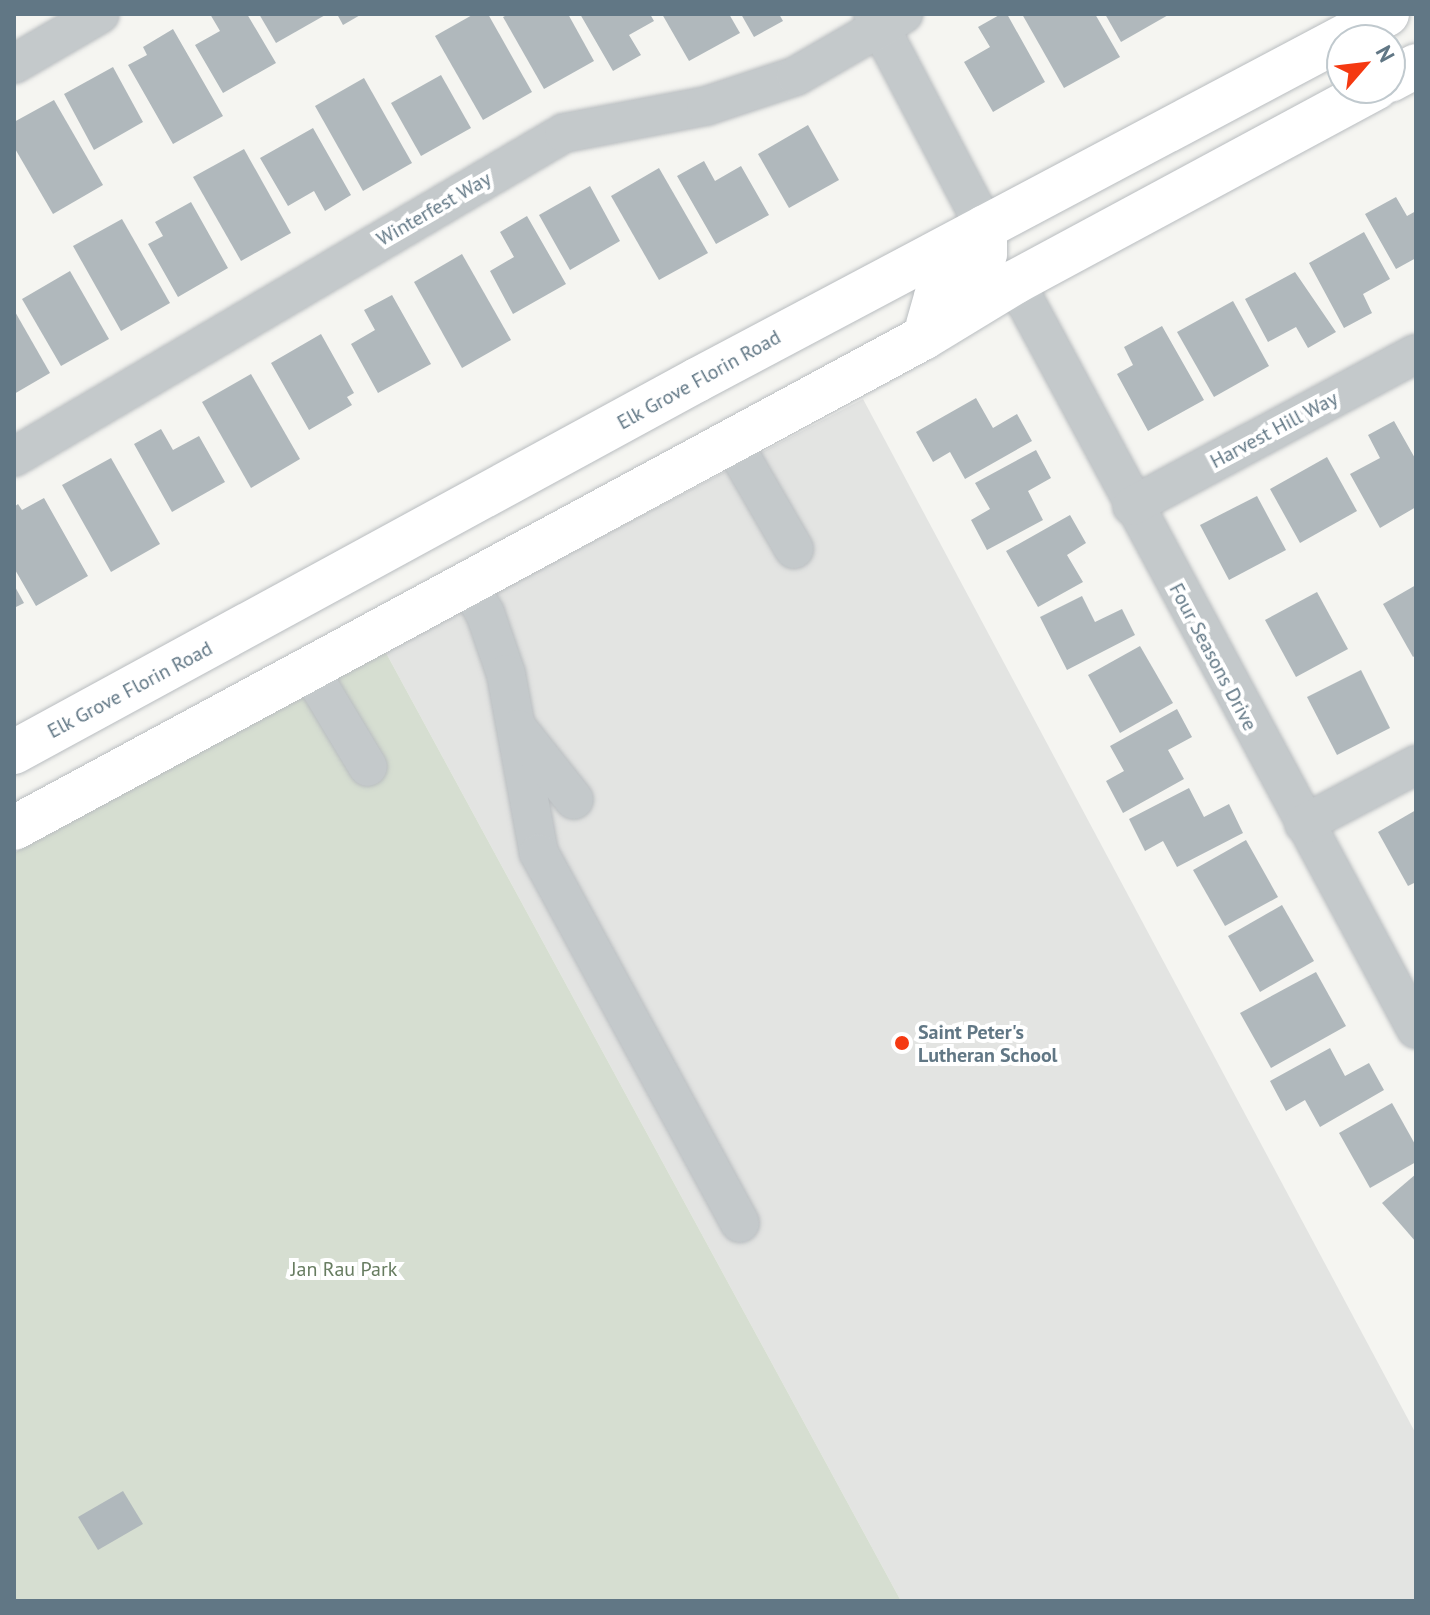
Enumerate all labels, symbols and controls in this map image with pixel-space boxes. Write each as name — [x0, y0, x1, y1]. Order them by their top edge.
north arrow — [1326, 24, 1406, 104]
text: N — [1370, 41, 1401, 67]
street label: Winterfest Way — [372, 167, 496, 251]
street label: Elk Grove Florin Road — [613, 325, 785, 435]
street label: Harvest Hill Way — [1206, 386, 1342, 474]
street label: Four Seasons Drive — [1164, 579, 1262, 735]
street label: Elk Grove Florin Road — [43, 636, 217, 744]
place label: Saint Peter's Lutheran School — [918, 1020, 1057, 1067]
marker: Saint Peter's Lutheran School — [893, 1034, 911, 1052]
park label: Jan Rau Park — [291, 1257, 397, 1281]

